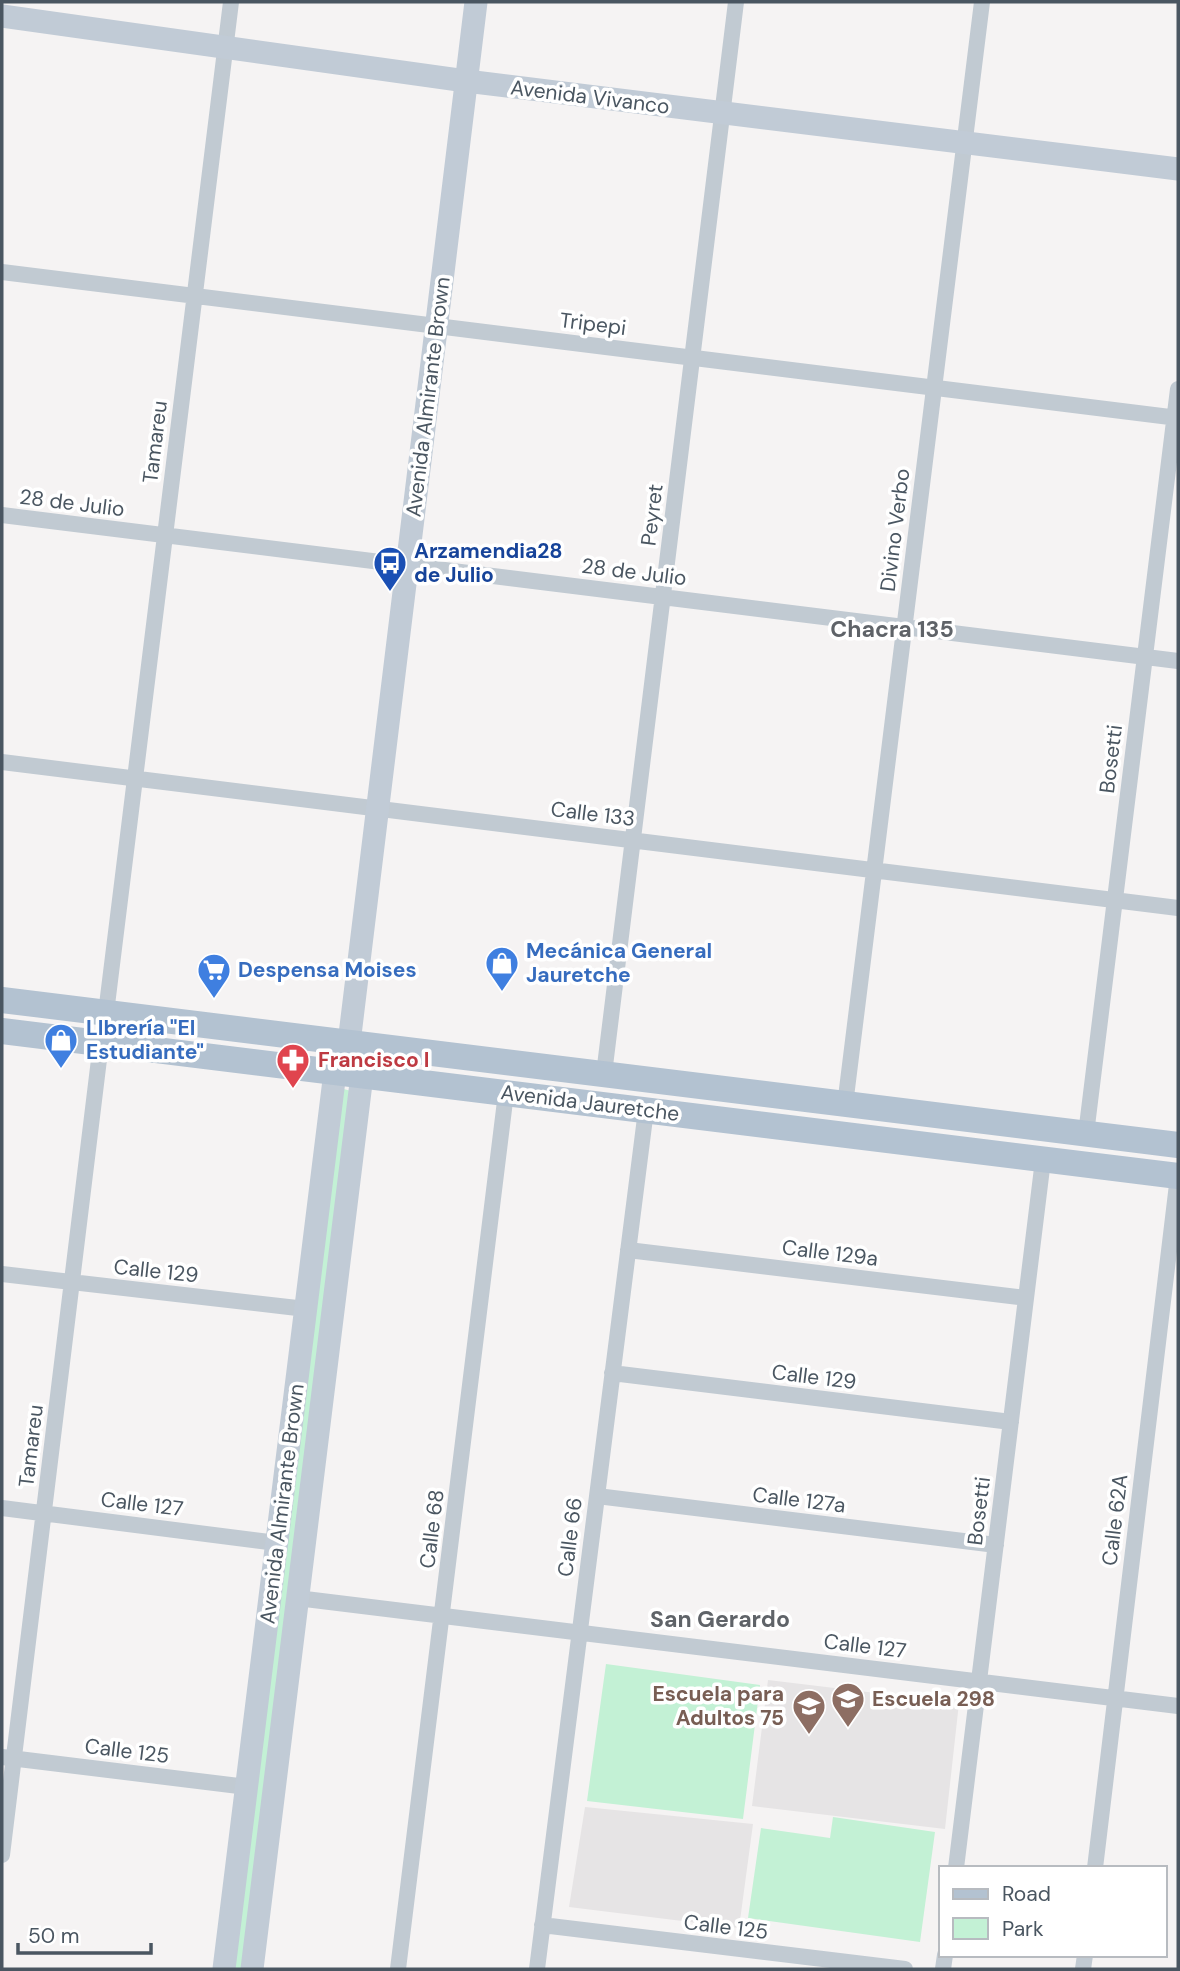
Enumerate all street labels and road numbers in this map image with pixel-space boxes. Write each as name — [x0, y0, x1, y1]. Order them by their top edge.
street label: Avenida Vivanco — [509, 73, 671, 121]
street label: Avenida Almirante Brown — [399, 275, 457, 519]
street label: Tripepi — [558, 306, 628, 342]
street label: Tamareu — [136, 399, 174, 485]
street label: Divino Verbo — [874, 467, 916, 593]
street label: 28 de Julio — [18, 483, 126, 523]
street label: Peyret — [634, 483, 670, 547]
street label: 28 de Julio — [580, 552, 688, 592]
street label: Bosetti — [1093, 723, 1129, 795]
street label: Calle 133 — [549, 795, 637, 833]
street label: Avenida Jauretche — [499, 1078, 681, 1128]
street label: Calle 129a — [780, 1233, 880, 1273]
street label: Calle 129 — [112, 1253, 200, 1289]
street label: Calle 129 — [770, 1358, 858, 1396]
street label: Avenida Almirante Brown — [253, 1382, 311, 1626]
street label: Tamareu — [12, 1403, 50, 1489]
street label: Calle 62A — [1095, 1473, 1135, 1567]
street label: Bosetti — [961, 1475, 997, 1547]
street label: Calle 127a — [751, 1480, 847, 1520]
street label: Calle 127 — [99, 1485, 185, 1523]
street label: Calle 68 — [413, 1488, 451, 1570]
street label: Calle 66 — [551, 1496, 589, 1578]
street label: Calle 127 — [822, 1627, 908, 1665]
street label: Calle 125 — [83, 1732, 171, 1770]
street label: Calle 125 — [682, 1908, 770, 1946]

